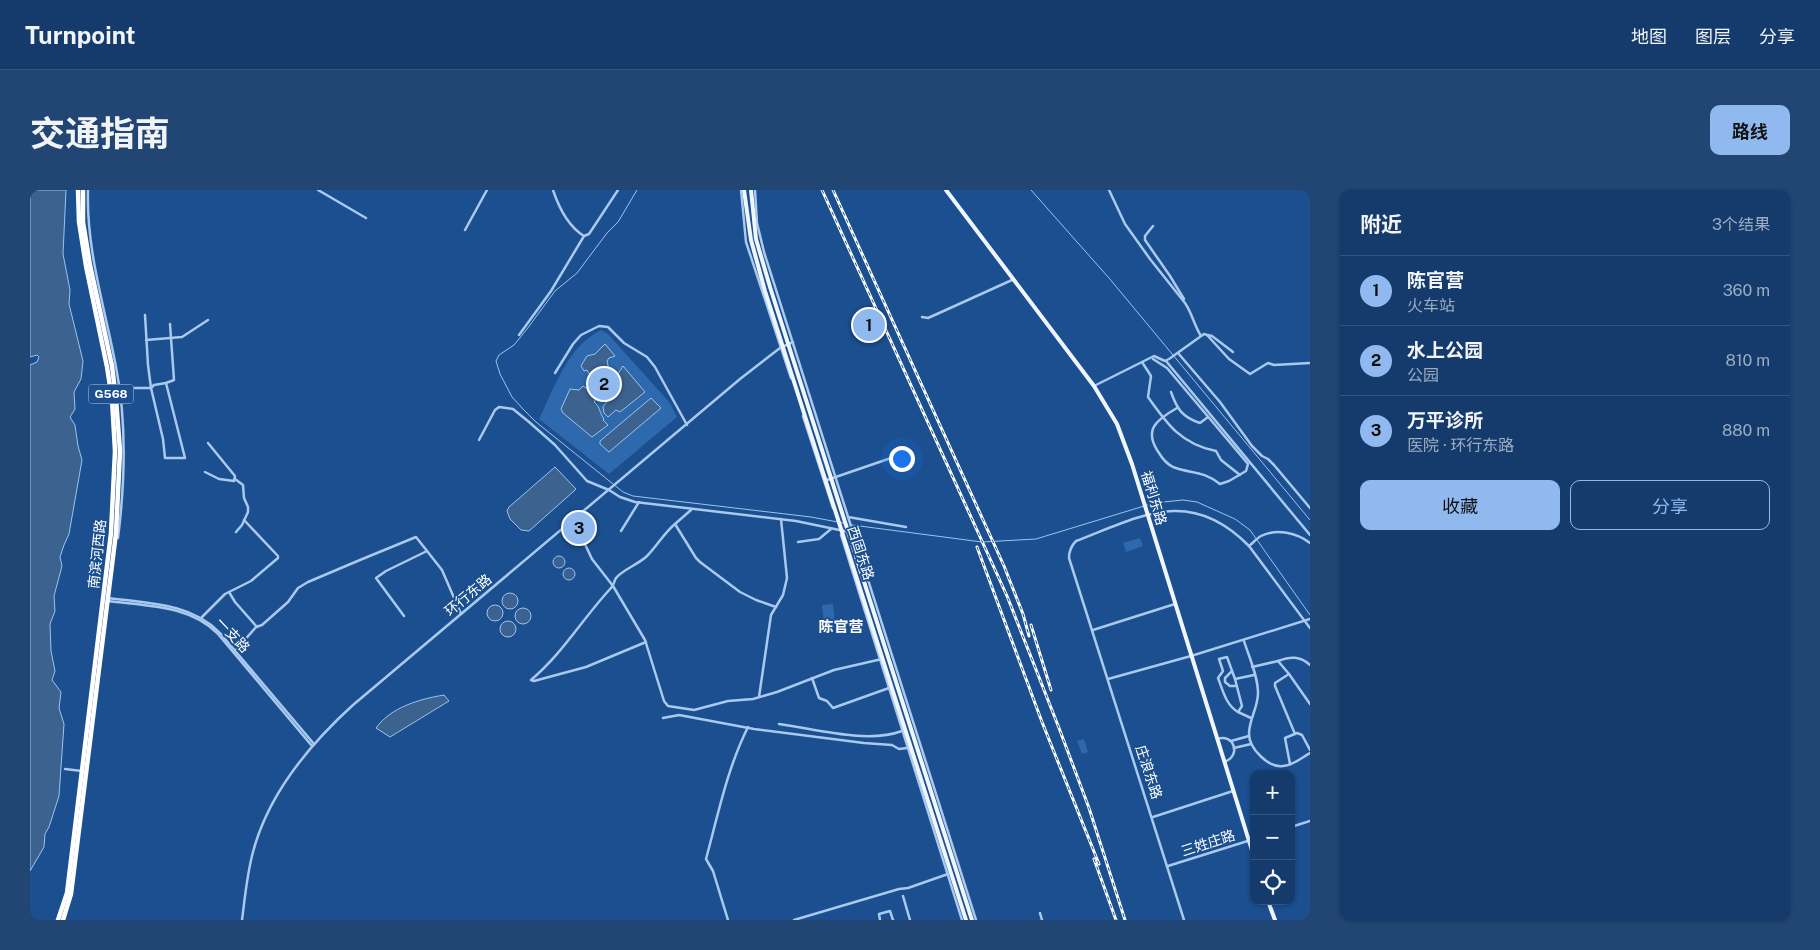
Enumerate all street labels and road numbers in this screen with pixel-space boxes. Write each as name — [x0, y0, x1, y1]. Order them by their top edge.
road number: G568 — [88, 384, 134, 403]
street label: 福利东路 — [1138, 469, 1170, 527]
street label: 南滨河西路 — [85, 518, 109, 590]
street label: 西固东路 — [845, 524, 877, 582]
street label: 环行东路 — [441, 571, 495, 619]
street label: 一支路 — [213, 614, 253, 656]
street label: 庄浪东路 — [1133, 743, 1165, 801]
street label: 三姓庄路 — [1179, 827, 1237, 859]

